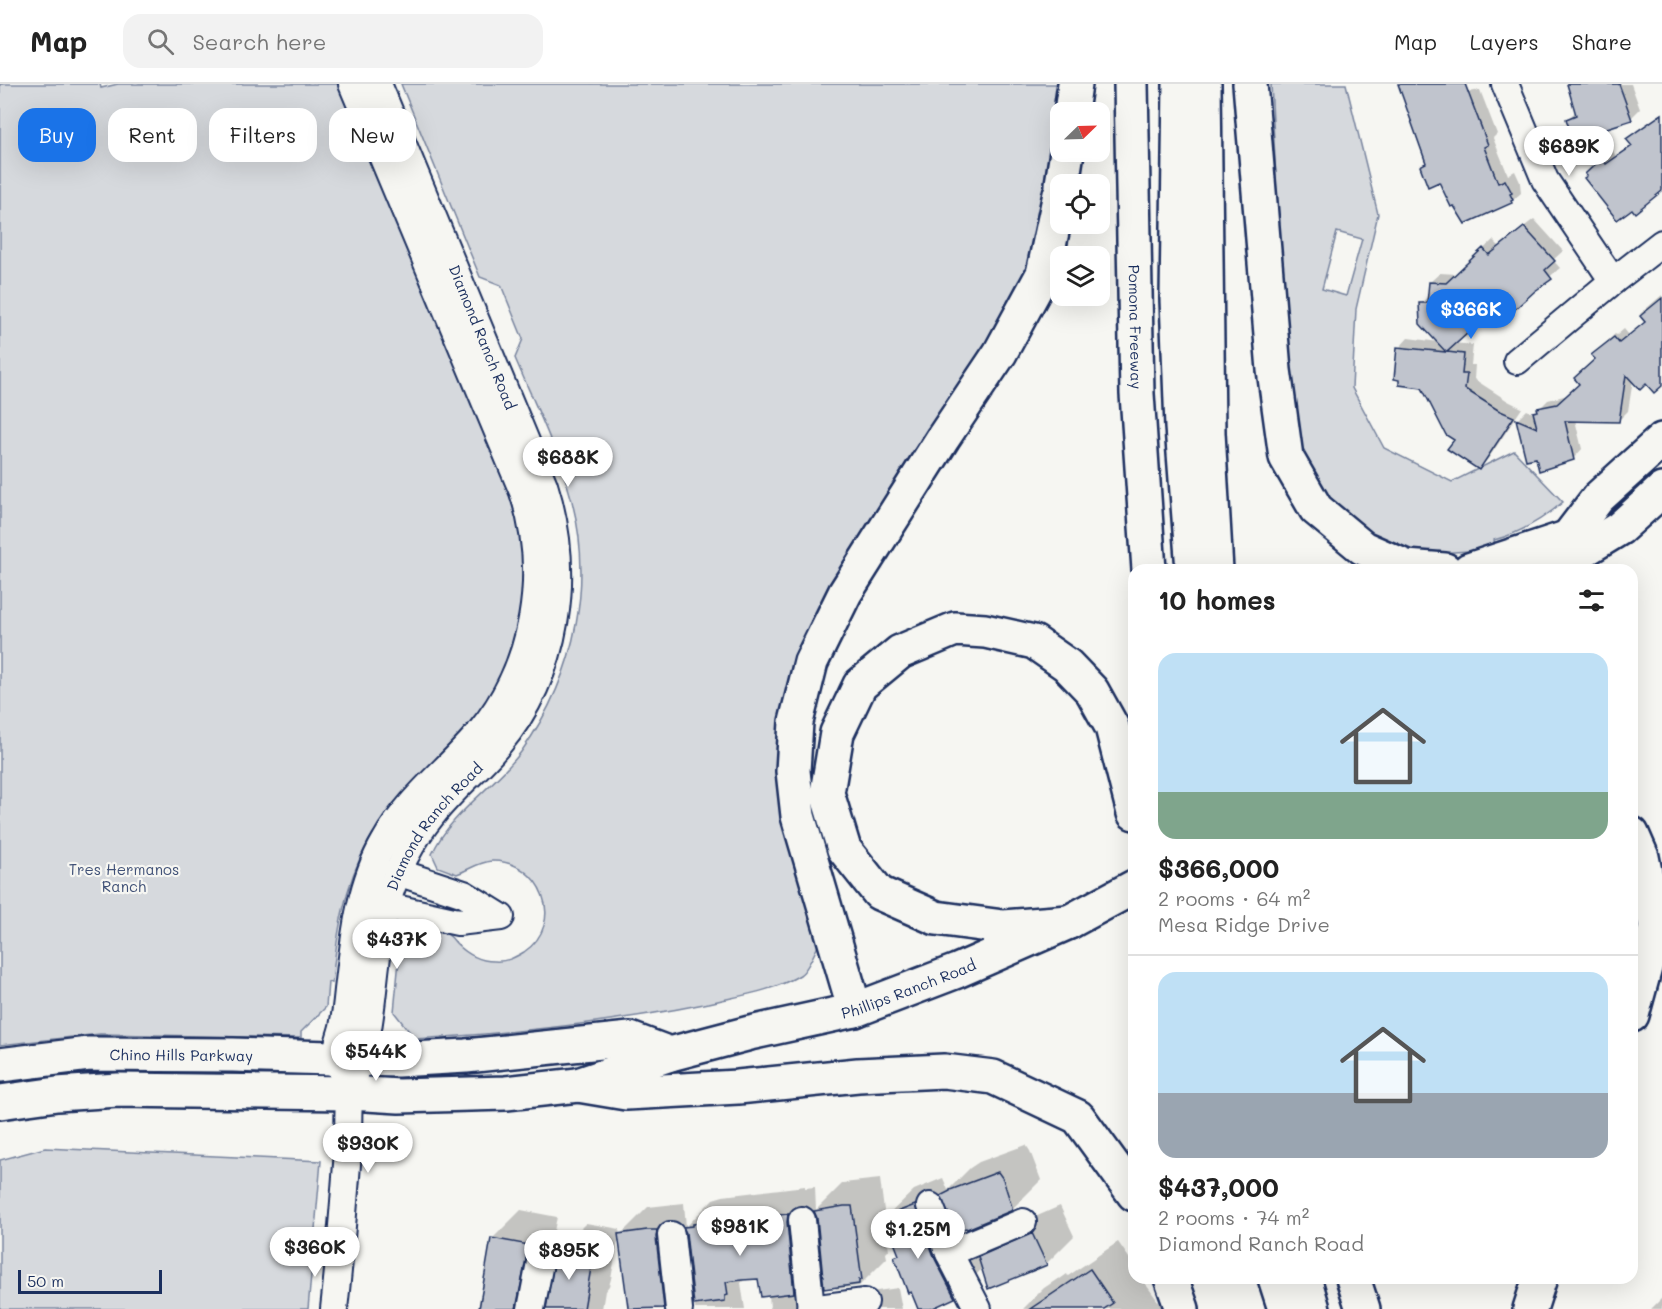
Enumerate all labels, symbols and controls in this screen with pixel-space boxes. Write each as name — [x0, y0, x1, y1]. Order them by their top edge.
search box — [123, 14, 543, 68]
text: Map — [30, 23, 87, 59]
icon: search — [144, 25, 177, 58]
text: Search here — [192, 27, 326, 56]
text: Map — [1394, 28, 1437, 55]
text: Layers — [1470, 28, 1539, 55]
text: Share — [1572, 28, 1632, 55]
north arrow — [1050, 102, 1110, 162]
map controls — [1050, 102, 1110, 306]
chip: Buy — [18, 108, 96, 162]
chip: Rent — [108, 108, 197, 162]
chip: Filters — [209, 108, 317, 162]
chip: New — [329, 108, 416, 162]
pin: $689K — [1527, 126, 1611, 177]
text: $689K — [1538, 132, 1600, 158]
button: locate — [1050, 174, 1110, 234]
button: layers — [1050, 246, 1110, 306]
street label: Diamond Ranch Road — [445, 262, 521, 412]
street label: Pomona Freeway — [1124, 264, 1147, 390]
pin: $366K — [1429, 289, 1513, 340]
text: $366K — [1440, 295, 1502, 321]
pin: $688K — [526, 437, 610, 488]
text: $688K — [537, 443, 599, 469]
text: 10 homes — [1158, 583, 1276, 617]
icon: filters — [1575, 584, 1608, 617]
icon: home — [1329, 692, 1437, 800]
street label: Diamond Ranch Road — [382, 758, 487, 893]
text: $366,000 — [1158, 851, 1279, 885]
park label: Tres Hermanos Ranch — [69, 859, 179, 896]
text: 2 rooms · 64 m² — [1158, 885, 1310, 911]
text: Mesa Ridge Drive — [1158, 911, 1330, 937]
pin: $437K — [355, 919, 439, 970]
text: $437K — [366, 925, 428, 951]
street label: Phillips Ranch Road — [839, 954, 979, 1023]
icon: home — [1329, 1011, 1437, 1119]
pin: $544K — [334, 1031, 418, 1082]
text: $544K — [345, 1037, 407, 1063]
street label: Chino Hills Parkway — [109, 1044, 254, 1066]
pin: $930K — [326, 1123, 410, 1174]
text: $930K — [337, 1129, 399, 1155]
text: $437,000 — [1158, 1170, 1279, 1204]
text: 2 rooms · 74 m² — [1158, 1204, 1309, 1230]
pin: $981K — [698, 1206, 782, 1257]
pin: $1.25M — [869, 1209, 967, 1260]
text: $981K — [711, 1212, 769, 1238]
text: $1.25M — [885, 1215, 951, 1241]
pin: $360K — [273, 1227, 357, 1278]
pin: $895K — [527, 1230, 611, 1281]
text: Diamond Ranch Road — [1158, 1230, 1364, 1256]
text: $360K — [284, 1233, 346, 1259]
text: $895K — [538, 1236, 600, 1262]
scale bar — [18, 1267, 162, 1294]
text: 50 m — [27, 1270, 64, 1291]

